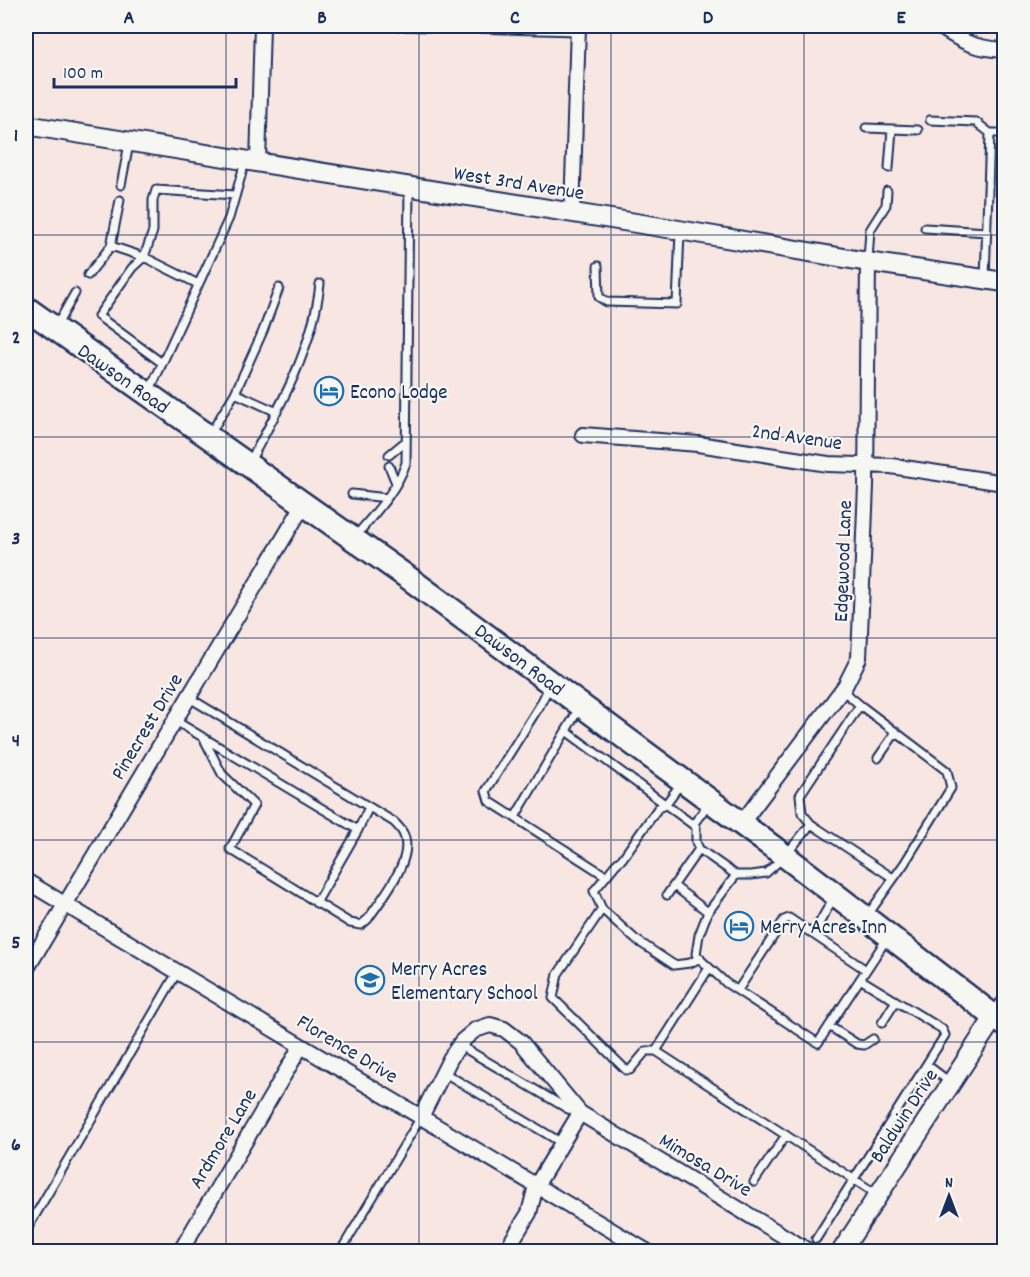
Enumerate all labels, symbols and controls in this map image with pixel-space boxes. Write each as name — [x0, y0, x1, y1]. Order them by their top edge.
text: A — [124, 5, 135, 33]
text: B — [317, 5, 327, 33]
text: C — [510, 5, 520, 33]
text: D — [703, 5, 714, 33]
text: E — [896, 5, 906, 33]
scale bar — [54, 51, 236, 89]
text: 100 m — [63, 62, 103, 87]
text: 1 — [14, 123, 18, 151]
street label: West 3rd Avenue — [451, 160, 586, 210]
text: 2 — [12, 325, 20, 353]
street label: Dawson Road — [70, 338, 174, 423]
hotel icon: Econo Lodge — [313, 375, 345, 407]
place label: Econo Lodge — [350, 379, 447, 409]
street label: 2nd Avenue — [749, 418, 844, 460]
street label: Edgewood Lane — [828, 500, 862, 623]
text: 3 — [12, 526, 20, 554]
street label: Dawson Road — [467, 617, 570, 705]
street label: Pinecrest Drive — [105, 669, 192, 787]
text: 4 — [12, 728, 20, 756]
hotel icon: Merry Acres Inn — [723, 910, 755, 942]
place label: Merry Acres Inn — [760, 914, 887, 944]
text: 5 — [11, 930, 21, 958]
place label: Merry Acres Elementary School — [391, 956, 538, 1010]
school or university icon: Merry Acres Elementary School — [354, 964, 386, 996]
street label: Florence Drive — [290, 1009, 403, 1093]
street label: Baldwin Drive — [864, 1064, 947, 1170]
street label: Ardmore Lane — [183, 1084, 266, 1195]
street label: Mimosa Drive — [652, 1127, 757, 1206]
text: 6 — [11, 1132, 21, 1160]
north arrow — [919, 1166, 979, 1226]
text: N — [945, 1172, 953, 1195]

